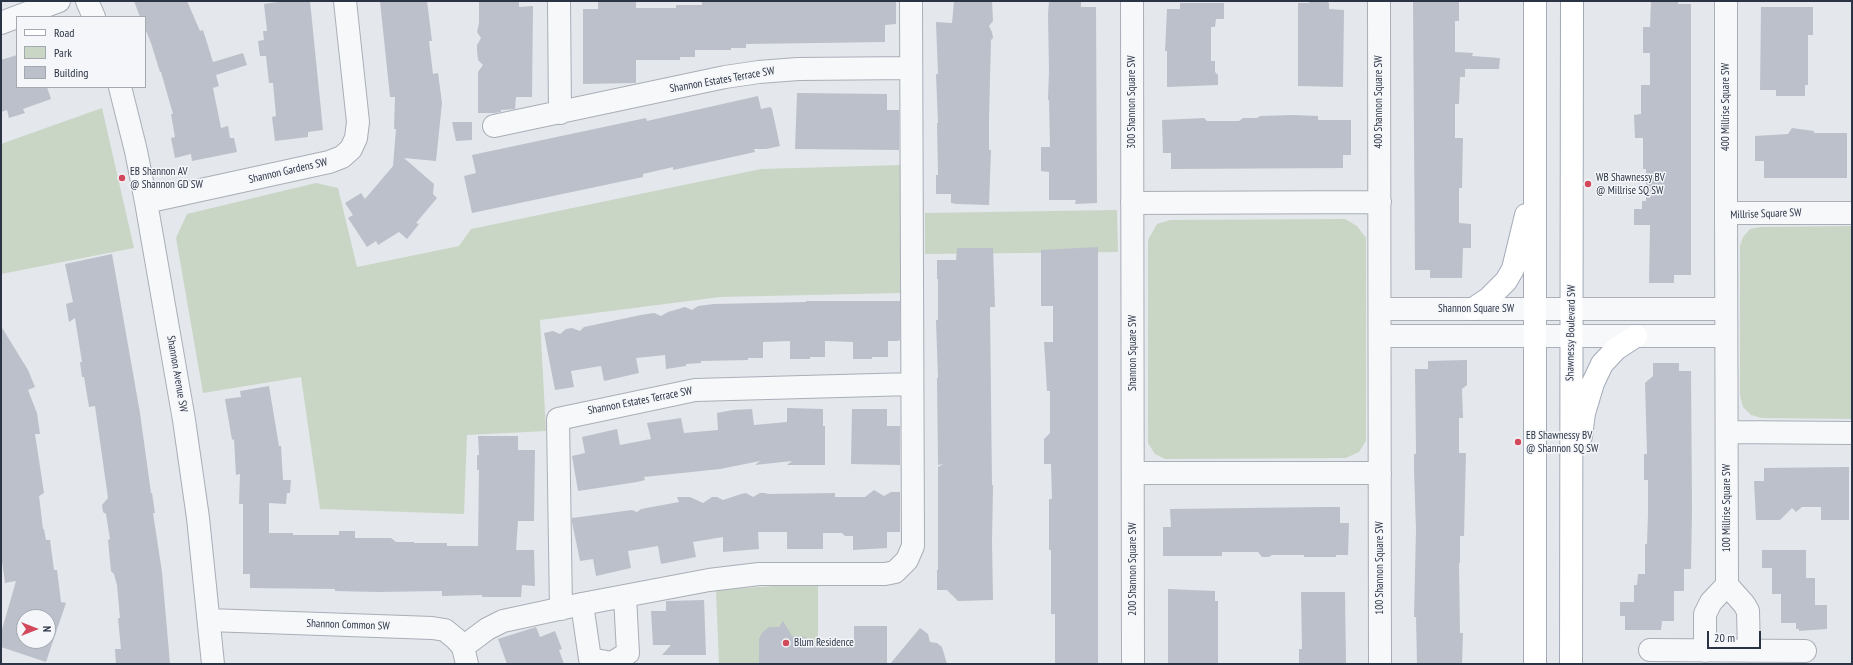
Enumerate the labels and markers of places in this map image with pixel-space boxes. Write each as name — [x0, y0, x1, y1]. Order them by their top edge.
place label: EB Shannon AV @ Shannon GD SW — [130, 165, 203, 191]
place label: WB Shawnessy BV @ Millrise SQ SW — [1596, 171, 1665, 197]
marker: EB Shannon AV @ Shannon GD SW — [117, 173, 127, 183]
marker: WB Shawnessy BV @ Millrise SQ SW — [1583, 179, 1593, 189]
place label: EB Shawnessy BV @ Shannon SQ SW — [1526, 429, 1598, 455]
marker: EB Shawnessy BV @ Shannon SQ SW — [1513, 437, 1523, 447]
place label: Blum Residence — [794, 636, 854, 650]
marker: Blum Residence — [781, 638, 791, 648]

